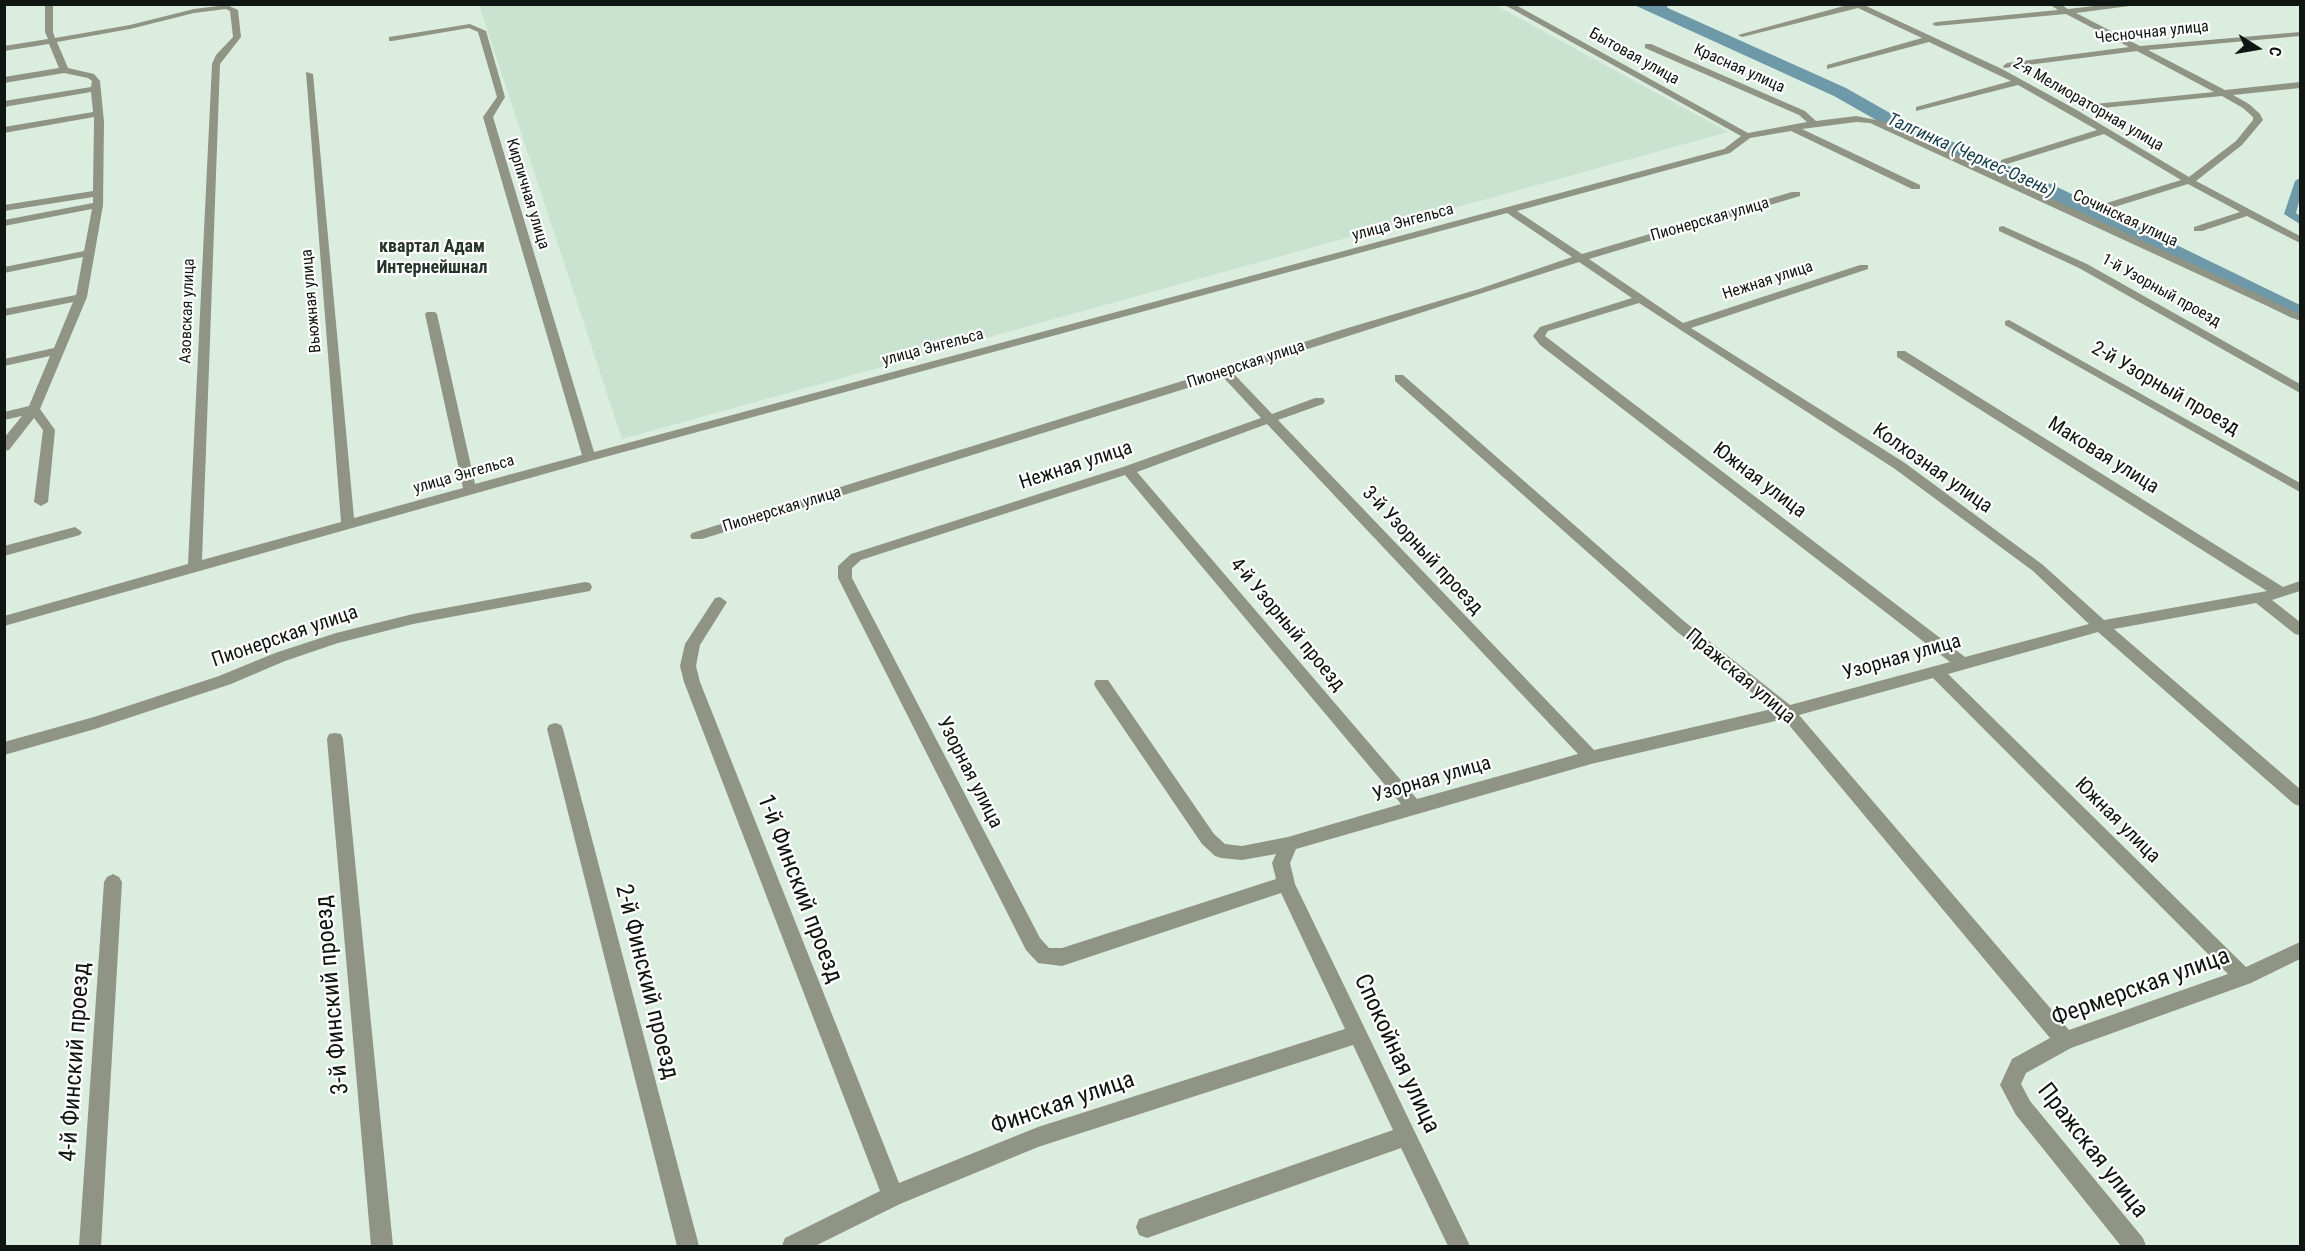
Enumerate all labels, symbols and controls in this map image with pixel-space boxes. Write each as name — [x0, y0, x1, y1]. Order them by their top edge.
street label: Чесночная улица — [2094, 17, 2210, 49]
north arrow — [2227, 18, 2287, 78]
street label: Бытовая улица — [1586, 24, 1682, 90]
street label: Красная улица — [1690, 40, 1788, 98]
text: С — [2265, 45, 2285, 58]
street label: 2-я Мелиораторная улица — [2009, 54, 2167, 156]
water label: Талгинка (Черкес-Озень) — [1884, 109, 2058, 203]
street label: Кирпичная улица — [501, 136, 553, 252]
street label: Сочинская улица — [2069, 186, 2181, 252]
street label: Пионерская улица — [1648, 194, 1772, 246]
street label: улица Энгельса — [1350, 200, 1456, 246]
district label: квартал Адам Интернейшнал — [376, 236, 488, 278]
street label: Вьюжная улица — [298, 248, 326, 354]
street label: 1-й Узорный проезд — [2098, 250, 2224, 332]
street label: Нежная улица — [1720, 257, 1816, 305]
street label: Азовская улица — [177, 258, 199, 364]
street label: улица Энгельса — [880, 325, 986, 371]
street label: Пионерская улица — [1185, 337, 1307, 393]
street label: 2-й Узорный проезд — [2087, 337, 2243, 441]
street label: Маковая улица — [2043, 412, 2163, 500]
street label: Колхозная улица — [1867, 419, 1997, 519]
street label: Нежная улица — [1016, 436, 1136, 496]
street label: Южная улица — [1707, 438, 1811, 524]
street label: улица Энгельса — [411, 451, 517, 499]
street label: 3-й Узорный проезд — [1356, 482, 1488, 620]
street label: Пионерская улица — [721, 483, 843, 537]
street label: 4-й Узорный проезд — [1224, 553, 1350, 697]
street label: Пионерская улица — [209, 601, 361, 673]
street label: Пражская улица — [1680, 624, 1800, 730]
street label: Узорная улица — [1840, 630, 1964, 686]
street label: Узорная улица — [931, 713, 1007, 833]
street label: Узорная улица — [1370, 752, 1494, 808]
street label: Южная улица — [2069, 773, 2165, 869]
street label: 1-й Финский проезд — [750, 791, 848, 987]
street label: 2-й Финский проезд — [608, 882, 684, 1082]
street label: 3-й Финский проезд — [310, 894, 356, 1096]
street label: Фермерская улица — [2048, 942, 2234, 1034]
street label: 4-й Финский проезд — [55, 961, 97, 1163]
street label: Спокойная улица — [1347, 970, 1445, 1138]
street label: Финская улица — [987, 1066, 1139, 1142]
street label: Пражская улица — [2030, 1078, 2154, 1224]

